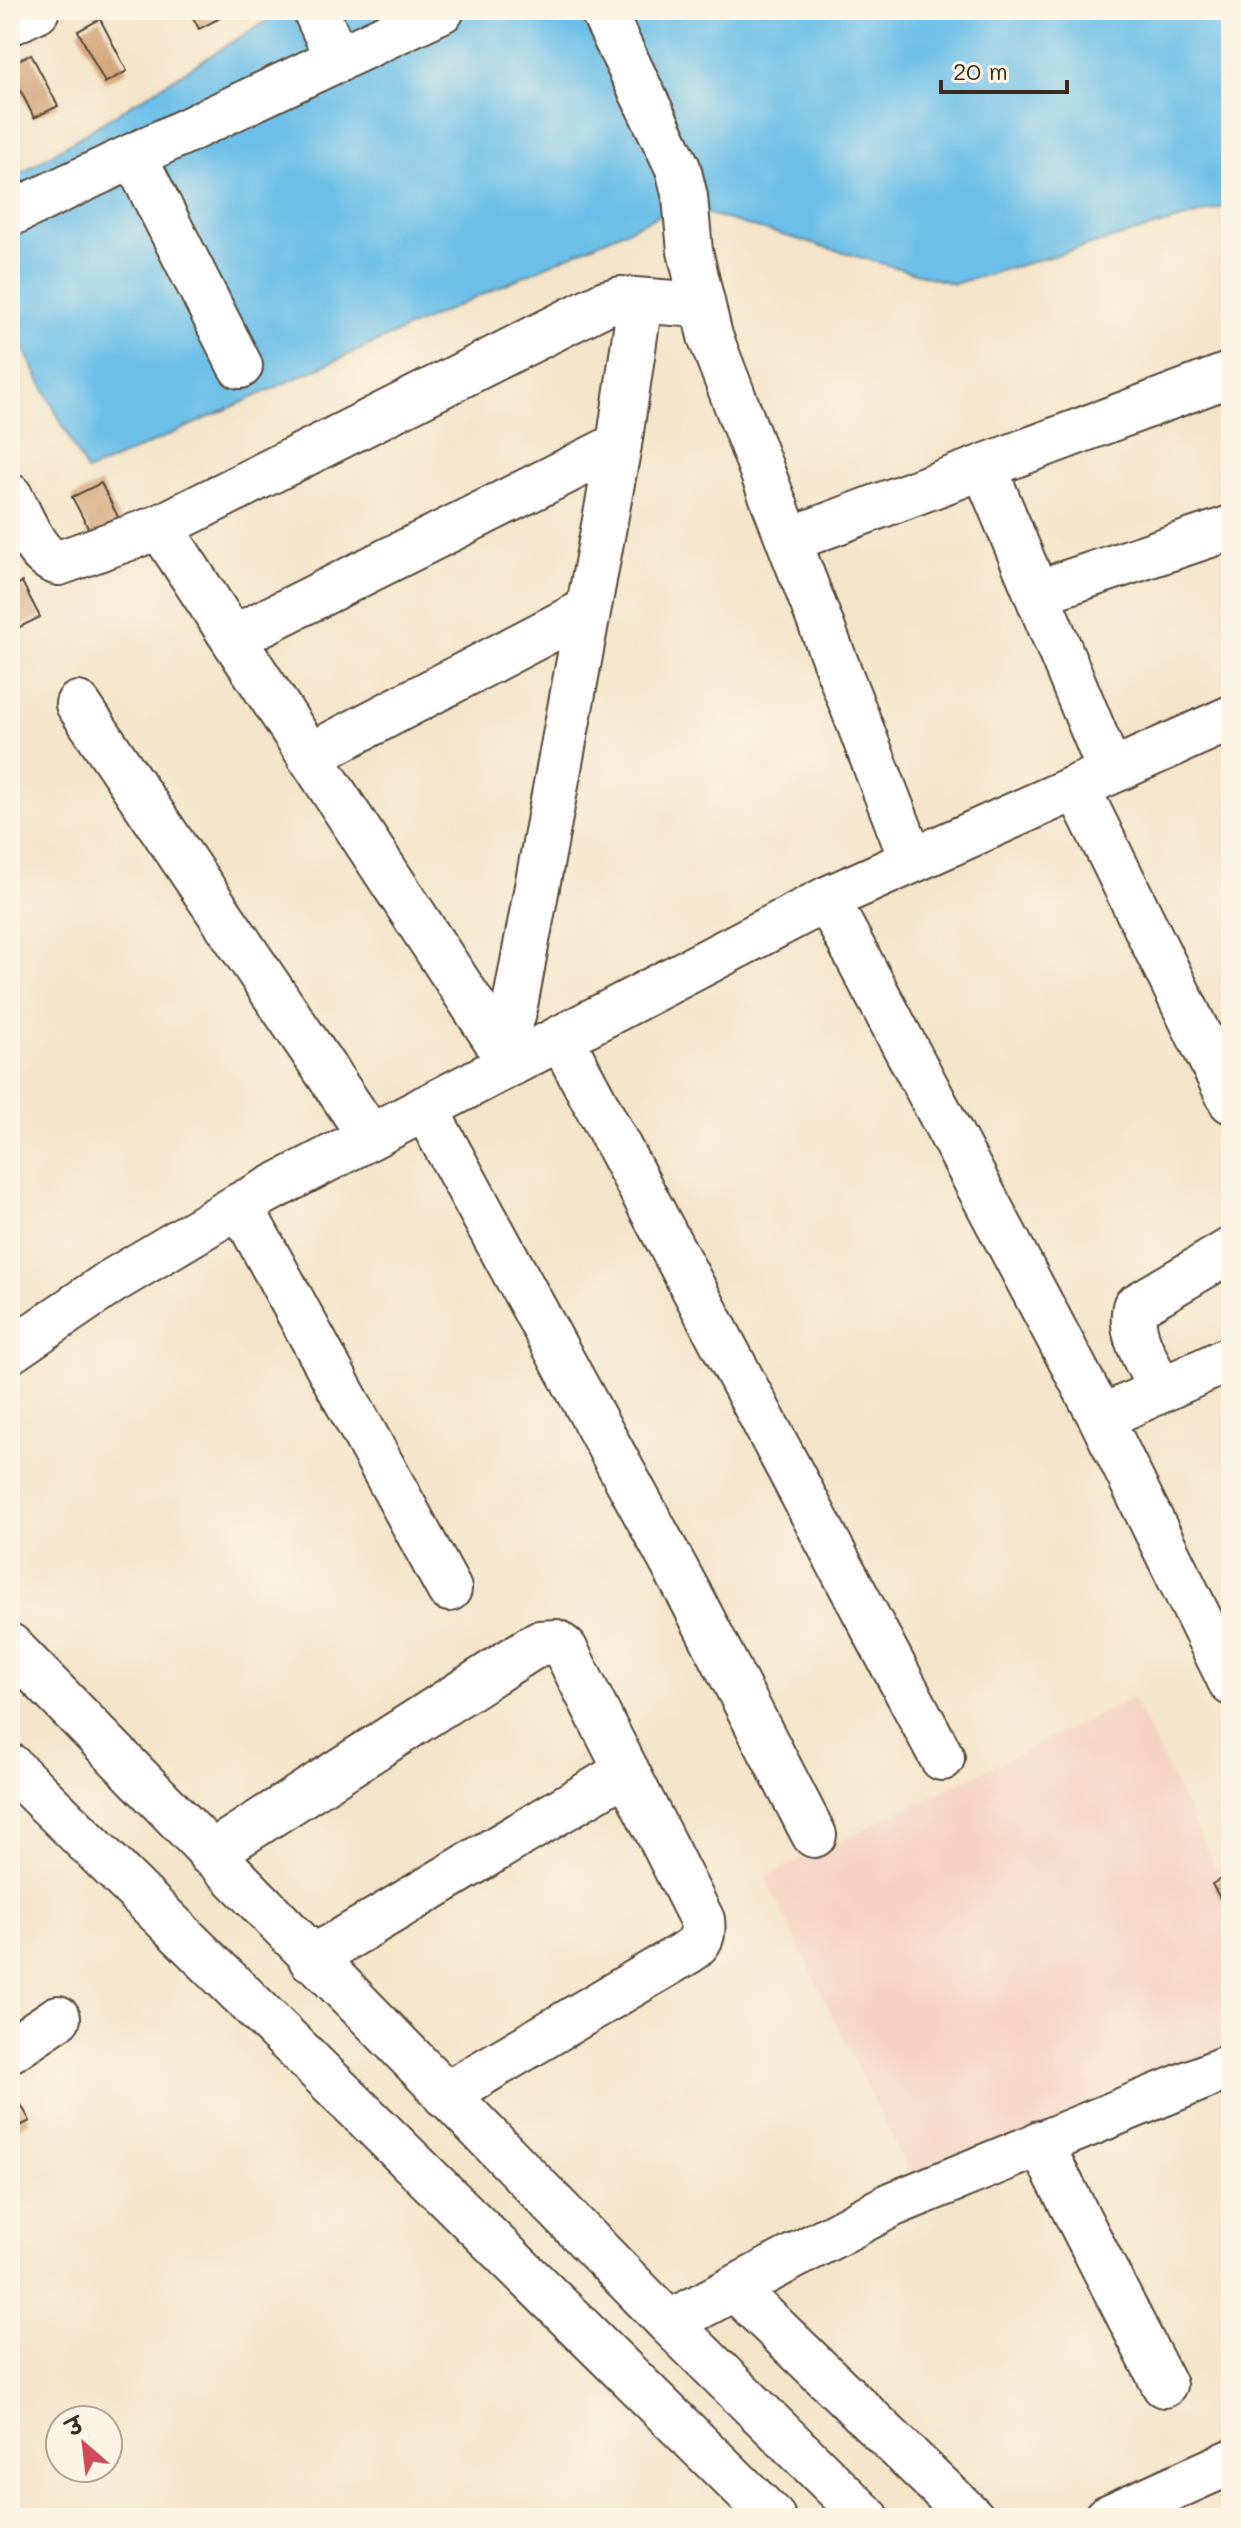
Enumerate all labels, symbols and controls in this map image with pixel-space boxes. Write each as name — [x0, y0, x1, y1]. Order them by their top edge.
scale bar — [941, 44, 1067, 94]
text: 20 m — [953, 55, 1008, 86]
north arrow — [44, 2404, 124, 2484]
text: उ — [59, 2409, 90, 2443]

